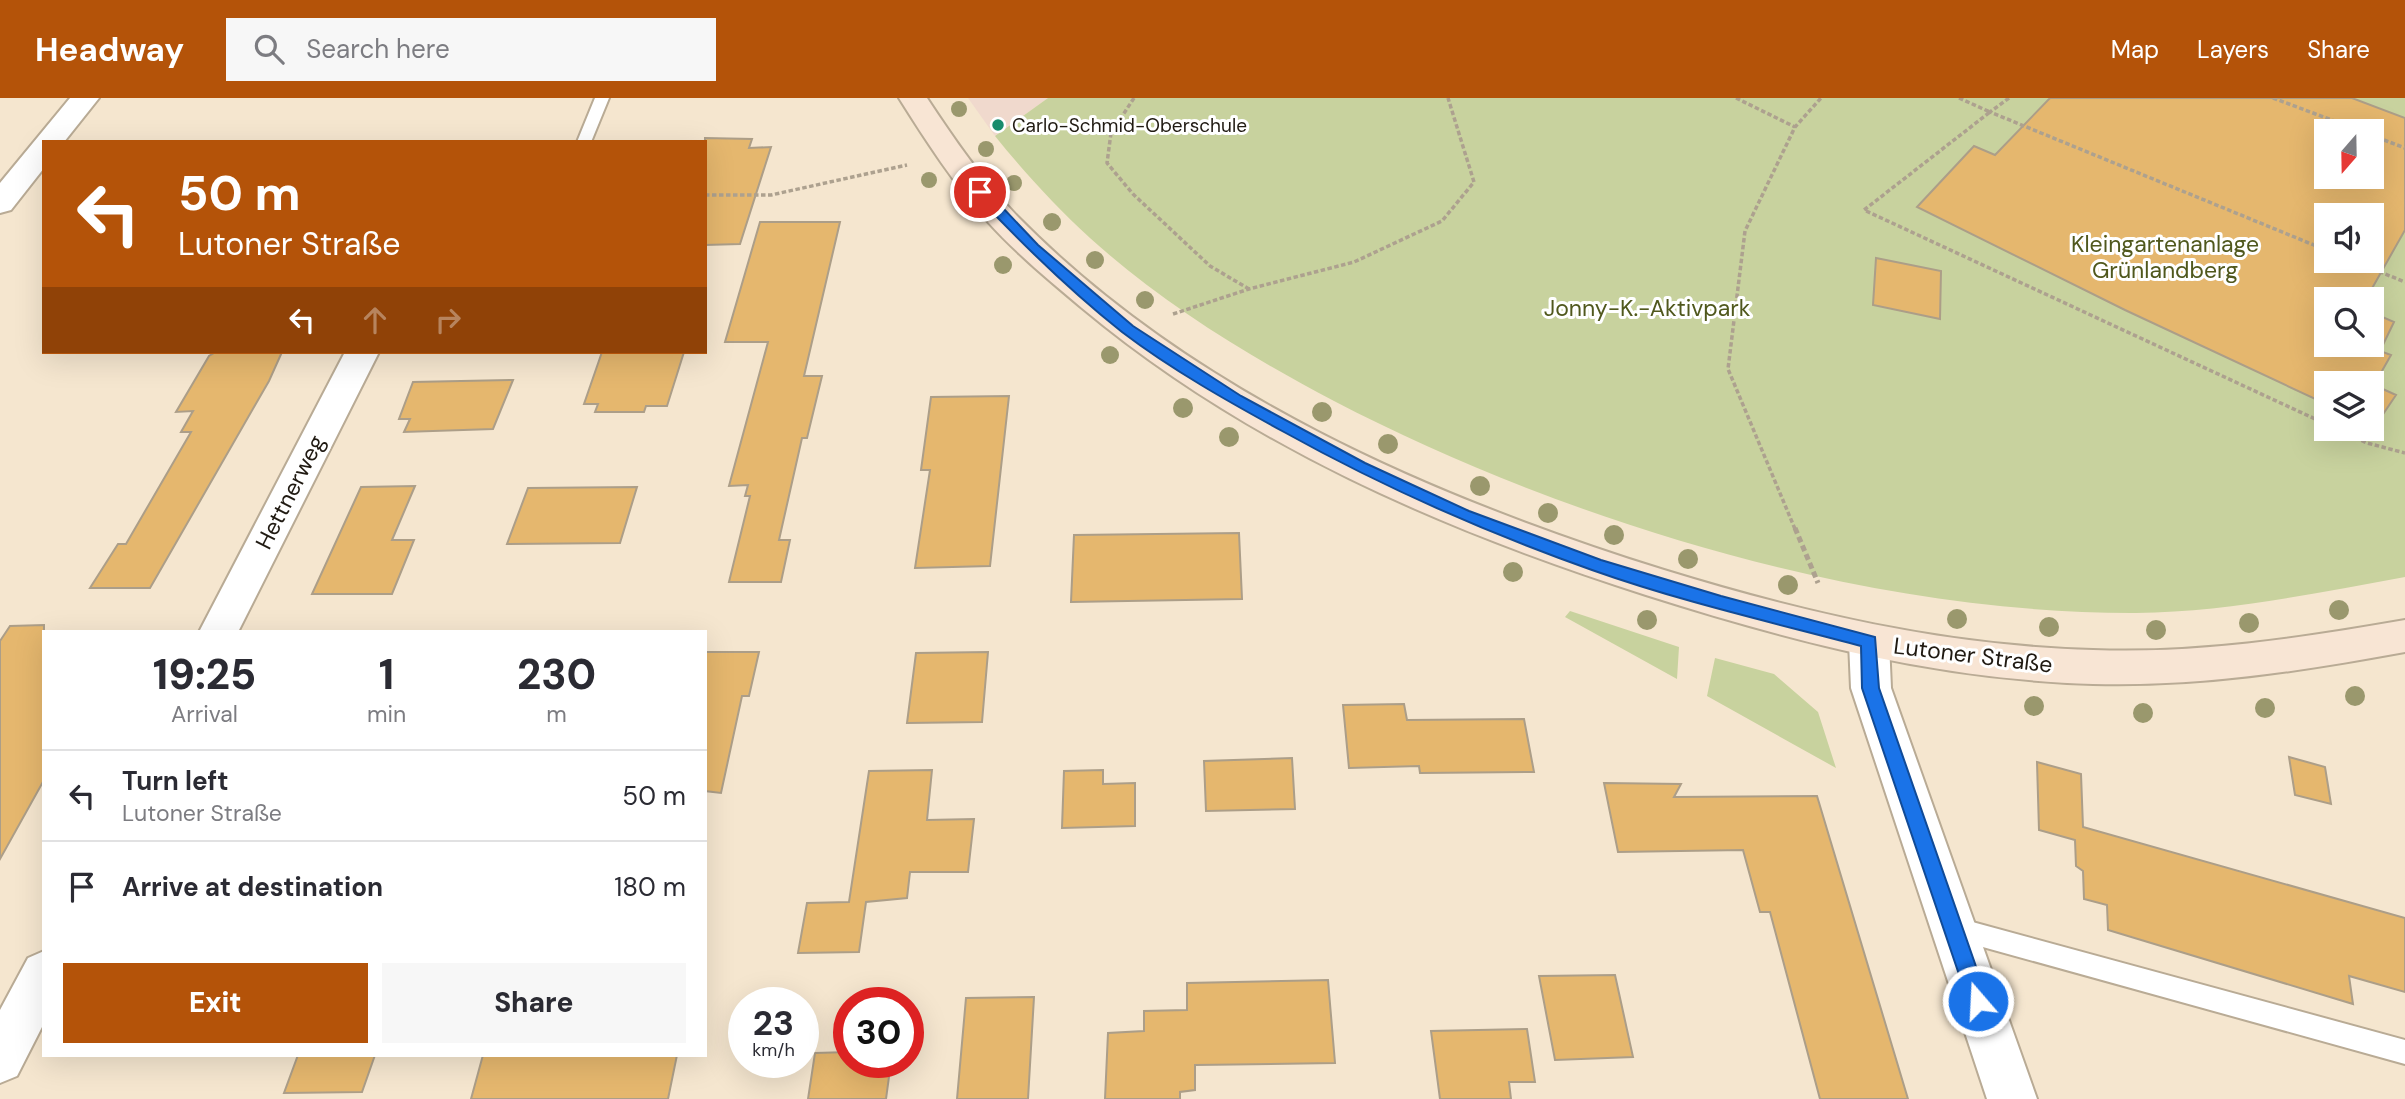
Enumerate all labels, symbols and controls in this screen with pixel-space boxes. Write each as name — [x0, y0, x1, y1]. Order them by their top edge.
search box — [226, 18, 716, 81]
text: Headway — [35, 28, 184, 71]
icon: search — [250, 30, 288, 68]
text: Search here — [306, 32, 450, 66]
text: Map — [2111, 34, 2159, 65]
text: Layers — [2197, 34, 2269, 65]
text: Share — [2307, 34, 2370, 65]
place label: Carlo-Schmid-Oberschule — [1012, 113, 1247, 138]
marker: Carlo-Schmid-Oberschule — [990, 117, 1006, 133]
north arrow — [2314, 119, 2384, 189]
map controls — [2314, 119, 2384, 441]
text: 50 m — [178, 161, 301, 225]
pin — [950, 162, 1010, 222]
icon: left — [63, 168, 154, 259]
icon: arrive — [961, 173, 999, 211]
button: sound — [2314, 203, 2384, 273]
text: Lutoner Straße — [178, 223, 400, 265]
park label: Kleingartenanlage Grünlandberg — [2071, 229, 2259, 285]
button: search — [2314, 287, 2384, 357]
park label: Jonny-K.-Aktivpark — [1544, 293, 1751, 323]
icon: left — [283, 301, 321, 339]
icon: ahead — [356, 301, 394, 339]
icon: right — [429, 301, 467, 339]
button: layers — [2314, 371, 2384, 441]
street label: Hettnerweg — [248, 430, 332, 554]
street label: Lutoner Straße — [1892, 630, 2054, 680]
text: 19:25 — [153, 647, 256, 702]
text: 1 — [379, 647, 394, 702]
text: 230 — [517, 647, 596, 702]
text: Arrival — [171, 699, 238, 729]
text: min — [367, 699, 406, 729]
text: m — [546, 699, 567, 729]
text: Turn left — [122, 764, 229, 798]
icon: left — [63, 777, 101, 815]
text: 50 m — [622, 779, 686, 813]
text: Lutoner Straße — [122, 798, 282, 828]
icon: arrive — [63, 868, 101, 906]
text: Arrive at destination — [122, 870, 383, 904]
text: 180 m — [614, 870, 686, 904]
button: Exit — [63, 963, 368, 1043]
button: Share — [382, 963, 686, 1043]
position arrow — [1941, 964, 2015, 1038]
speed limit sign: 30 — [833, 987, 924, 1078]
text: 23 — [753, 1000, 794, 1046]
text: km/h — [752, 1038, 795, 1062]

